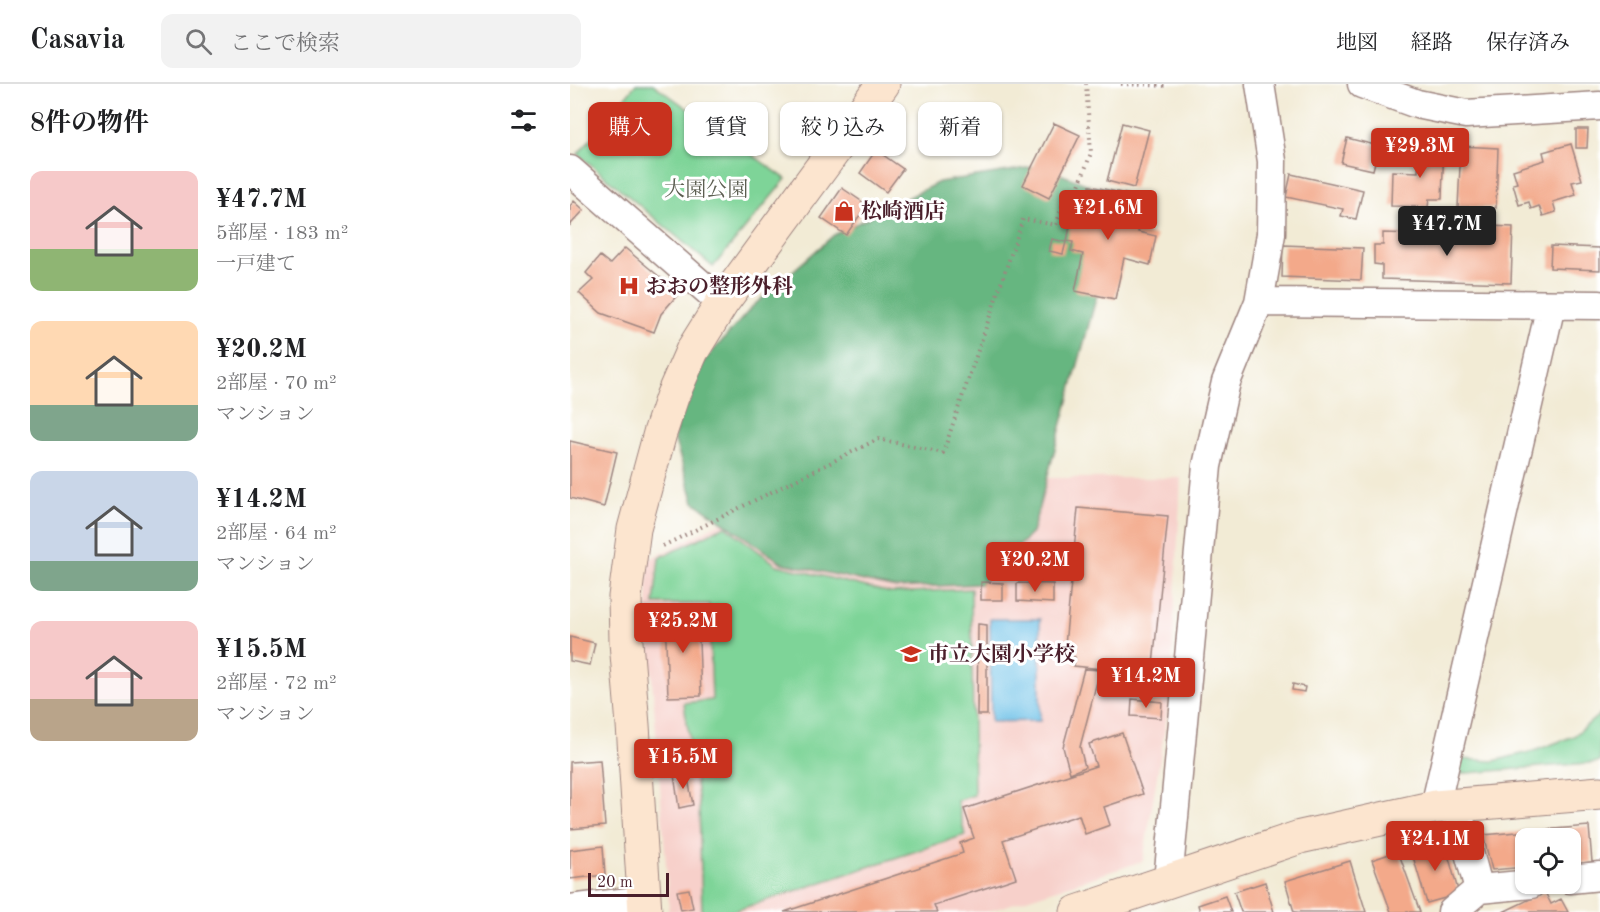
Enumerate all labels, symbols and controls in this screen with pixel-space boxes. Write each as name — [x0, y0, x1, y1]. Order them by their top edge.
search box — [161, 14, 581, 68]
icon: search — [182, 25, 215, 58]
text: Casavia — [30, 27, 125, 55]
text: ここで検索 — [230, 33, 340, 55]
text: 地図 — [1336, 33, 1378, 54]
text: 経路 — [1411, 33, 1453, 54]
text: 保存済み — [1486, 33, 1570, 54]
chip: 購入 — [588, 102, 672, 156]
chip: 賃貸 — [684, 102, 768, 156]
chip: 絞り込み — [780, 102, 906, 156]
chip: 新着 — [918, 102, 1002, 156]
icon: filters — [507, 104, 540, 137]
text: 8件の物件 — [30, 111, 149, 137]
pin: ¥29.3M — [1371, 128, 1469, 179]
text: ¥29.3M — [1385, 137, 1455, 157]
park label: 大園公園 — [664, 178, 748, 201]
text: ¥47.7M — [216, 187, 307, 213]
pin: ¥21.6M — [1059, 190, 1157, 241]
icon: home — [78, 195, 150, 267]
shop icon: 松崎酒店 — [832, 199, 856, 223]
place label: 松崎酒店 — [861, 199, 945, 223]
text: ¥21.6M — [1073, 199, 1143, 219]
pin: ¥47.7M — [1398, 206, 1496, 257]
text: ¥47.7M — [1412, 215, 1482, 235]
text: 5部屋 · 183 m² — [216, 224, 348, 244]
text: 一戸建て — [216, 255, 296, 275]
hospital icon: おおの整形外科 — [617, 274, 641, 298]
place label: おおの整形外科 — [646, 275, 793, 298]
text: ¥20.2M — [216, 337, 307, 363]
icon: home — [78, 345, 150, 417]
text: 2部屋 · 70 m² — [216, 374, 337, 394]
text: マンション — [216, 405, 315, 425]
text: ¥14.2M — [216, 487, 307, 513]
icon: home — [78, 495, 150, 567]
text: 2部屋 · 64 m² — [216, 524, 337, 544]
pin: ¥20.2M — [986, 542, 1084, 593]
text: ¥20.2M — [1000, 551, 1070, 571]
text: マンション — [216, 555, 315, 575]
pin: ¥25.2M — [634, 603, 732, 654]
text: ¥25.2M — [648, 612, 718, 632]
text: ¥15.5M — [216, 637, 307, 663]
school or university icon: 市立大園小学校 — [899, 642, 923, 666]
place label: 市立大園小学校 — [928, 643, 1075, 666]
icon: home — [78, 645, 150, 717]
pin: ¥14.2M — [1097, 658, 1195, 709]
text: ¥14.2M — [1111, 667, 1181, 687]
text: 2部屋 · 72 m² — [216, 674, 337, 694]
text: マンション — [216, 705, 315, 725]
pin: ¥15.5M — [634, 739, 732, 790]
text: ¥15.5M — [648, 748, 718, 768]
pin: ¥24.1M — [1386, 821, 1484, 872]
map controls — [1515, 828, 1581, 894]
button: locate — [1515, 828, 1581, 894]
text: ¥24.1M — [1400, 830, 1470, 850]
scale bar — [588, 870, 669, 898]
text: 20 m — [597, 875, 633, 891]

